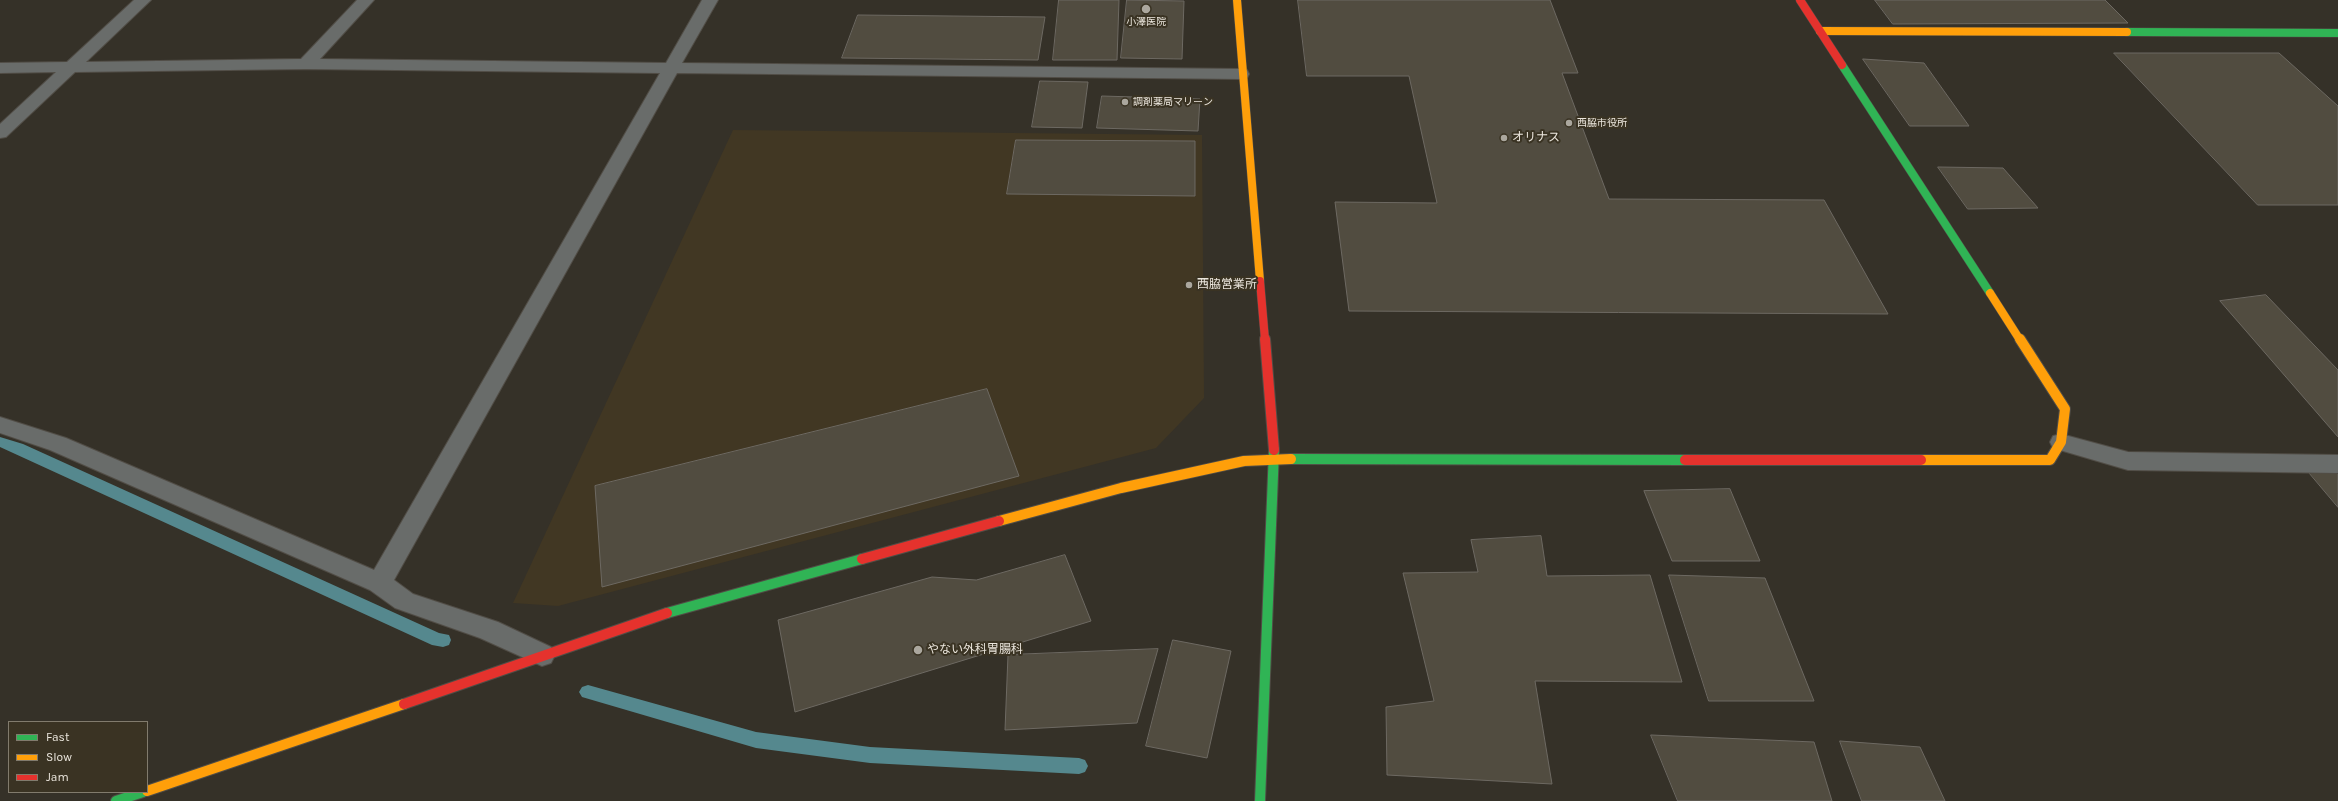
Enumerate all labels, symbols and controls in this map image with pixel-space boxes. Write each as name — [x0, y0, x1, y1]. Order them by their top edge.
marker: 小澤医院 — [1140, 3, 1152, 15]
place label: 小澤医院 — [1126, 16, 1166, 28]
place label: 調剤薬局マリーン — [1133, 96, 1213, 108]
marker: 調剤薬局マリーン — [1120, 97, 1130, 107]
place label: 西脇市役所 — [1577, 117, 1627, 129]
marker: 西脇市役所 — [1564, 118, 1574, 128]
place label: オリナス — [1512, 131, 1560, 145]
marker: オリナス — [1499, 133, 1509, 143]
place label: 西脇営業所 — [1197, 278, 1257, 292]
marker: 西脇営業所 — [1184, 280, 1194, 290]
place label: やない外科胃腸科 — [927, 643, 1023, 657]
marker: やない外科胃腸科 — [912, 644, 924, 656]
legend — [8, 721, 148, 793]
text: Fast — [46, 730, 69, 744]
text: Slow — [46, 750, 72, 764]
text: Jam — [46, 770, 69, 784]

